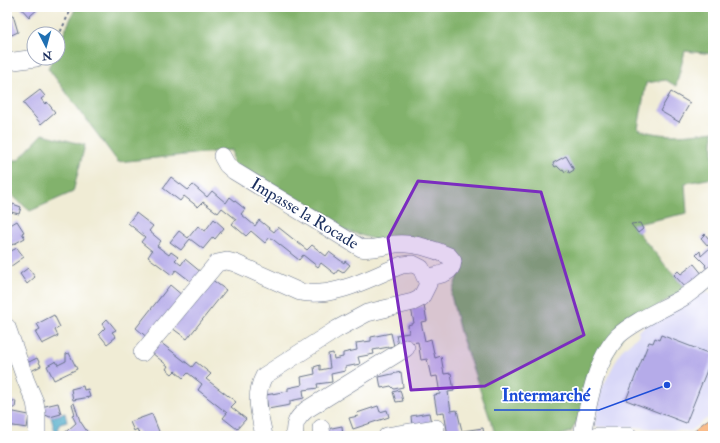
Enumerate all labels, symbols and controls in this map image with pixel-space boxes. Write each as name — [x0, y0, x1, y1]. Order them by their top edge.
north arrow — [26, 26, 66, 66]
text: N — [40, 48, 54, 63]
street label: Impasse la Rocade — [246, 173, 363, 255]
callout: Intermarché — [494, 380, 599, 410]
text: Intermarché — [502, 384, 591, 407]

